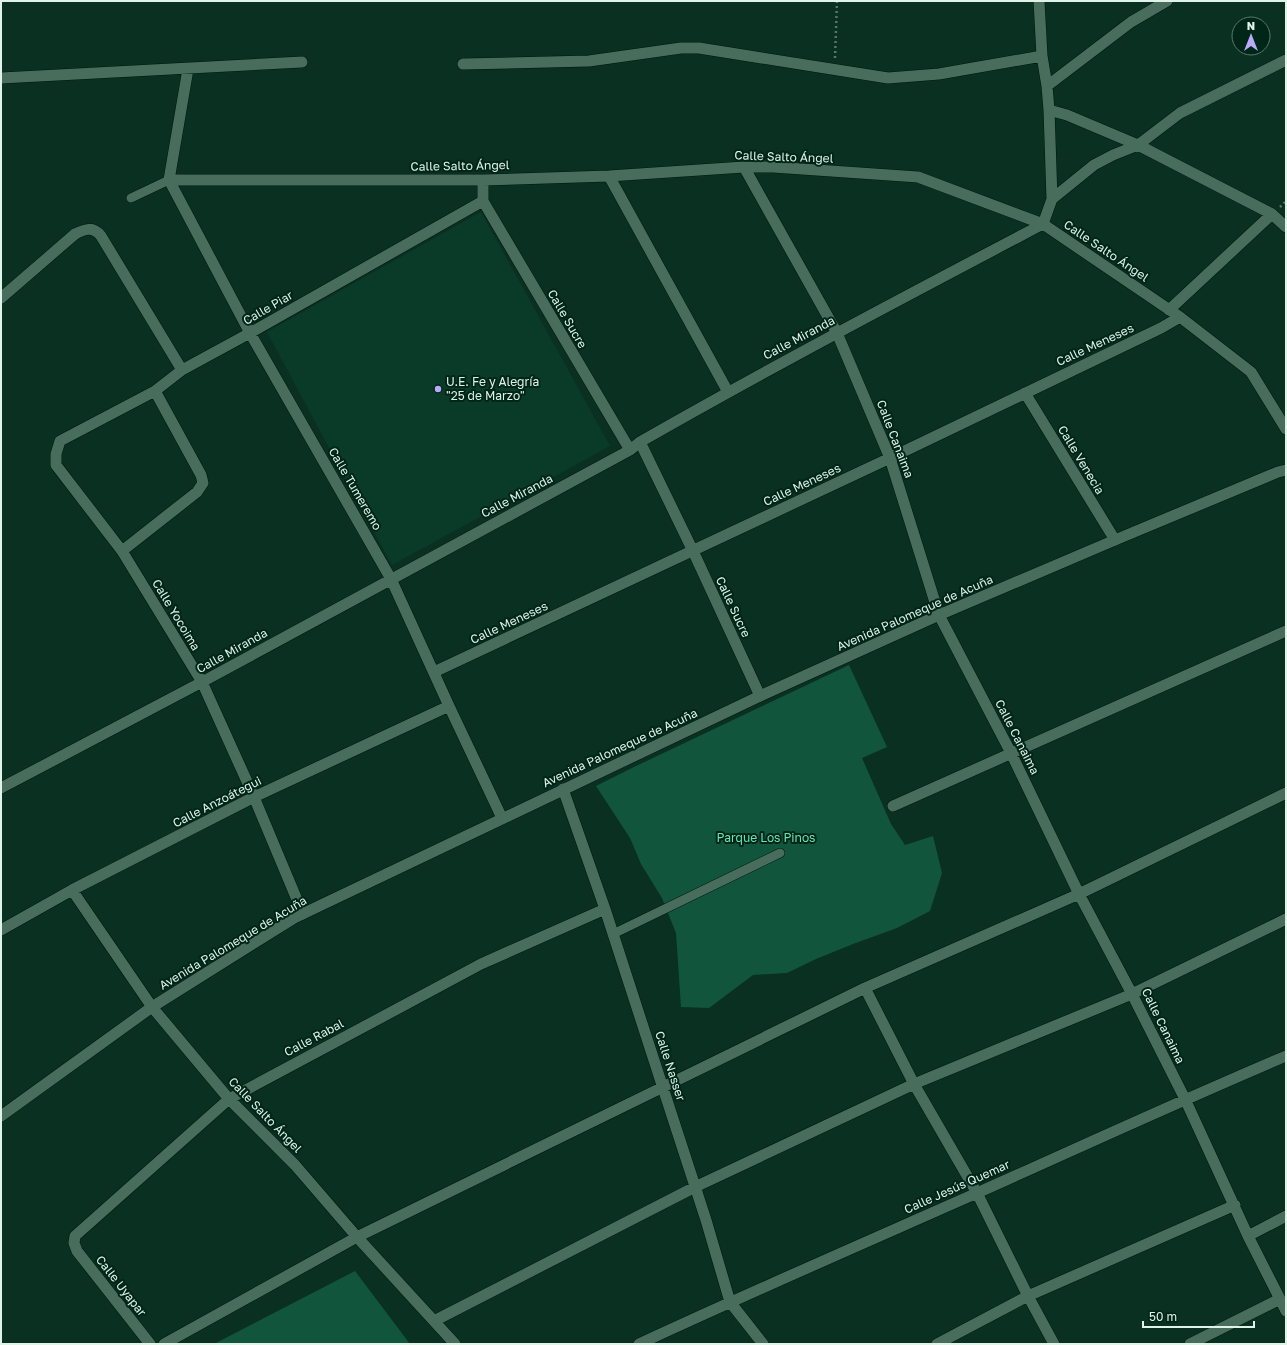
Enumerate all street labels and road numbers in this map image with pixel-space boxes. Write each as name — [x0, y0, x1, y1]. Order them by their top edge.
street label: Calle Salto Ángel — [734, 147, 834, 166]
street label: Calle Salto Ángel — [410, 157, 510, 174]
street label: Calle Salto Ángel — [1061, 217, 1152, 285]
street label: Calle Piar — [240, 287, 296, 328]
street label: Calle Sucre — [545, 287, 590, 351]
street label: Calle Miranda — [760, 312, 837, 363]
street label: Calle Meneses — [1054, 320, 1136, 369]
street label: Calle Canaima — [874, 398, 917, 480]
street label: Calle Venecia — [1055, 423, 1108, 497]
street label: Calle Tumeremo — [326, 445, 385, 533]
street label: Calle Meneses — [761, 460, 843, 509]
street label: Calle Miranda — [478, 470, 555, 521]
street label: Avenida Palomeque de Acuña — [834, 571, 995, 654]
street label: Calle Sucre — [713, 574, 754, 640]
street label: Calle Yocoima — [149, 576, 204, 653]
street label: Calle Meneses — [468, 598, 550, 647]
street label: Calle Miranda — [194, 625, 270, 676]
street label: Calle Canaima — [992, 697, 1043, 777]
street label: Avenida Palomeque de Acuña — [540, 705, 700, 790]
street label: Calle Anzoátegui — [170, 773, 264, 830]
street label: Avenida Palomeque de Acuña — [156, 893, 309, 993]
street label: Calle Canaima — [1139, 986, 1188, 1066]
street label: Calle Rabal — [281, 1016, 346, 1060]
street label: Calle Nasser — [652, 1029, 689, 1103]
street label: Calle Salto Ángel — [226, 1074, 305, 1156]
street label: Calle Jesús Quemar — [902, 1156, 1012, 1217]
street label: Calle Uyapar — [93, 1252, 150, 1319]

